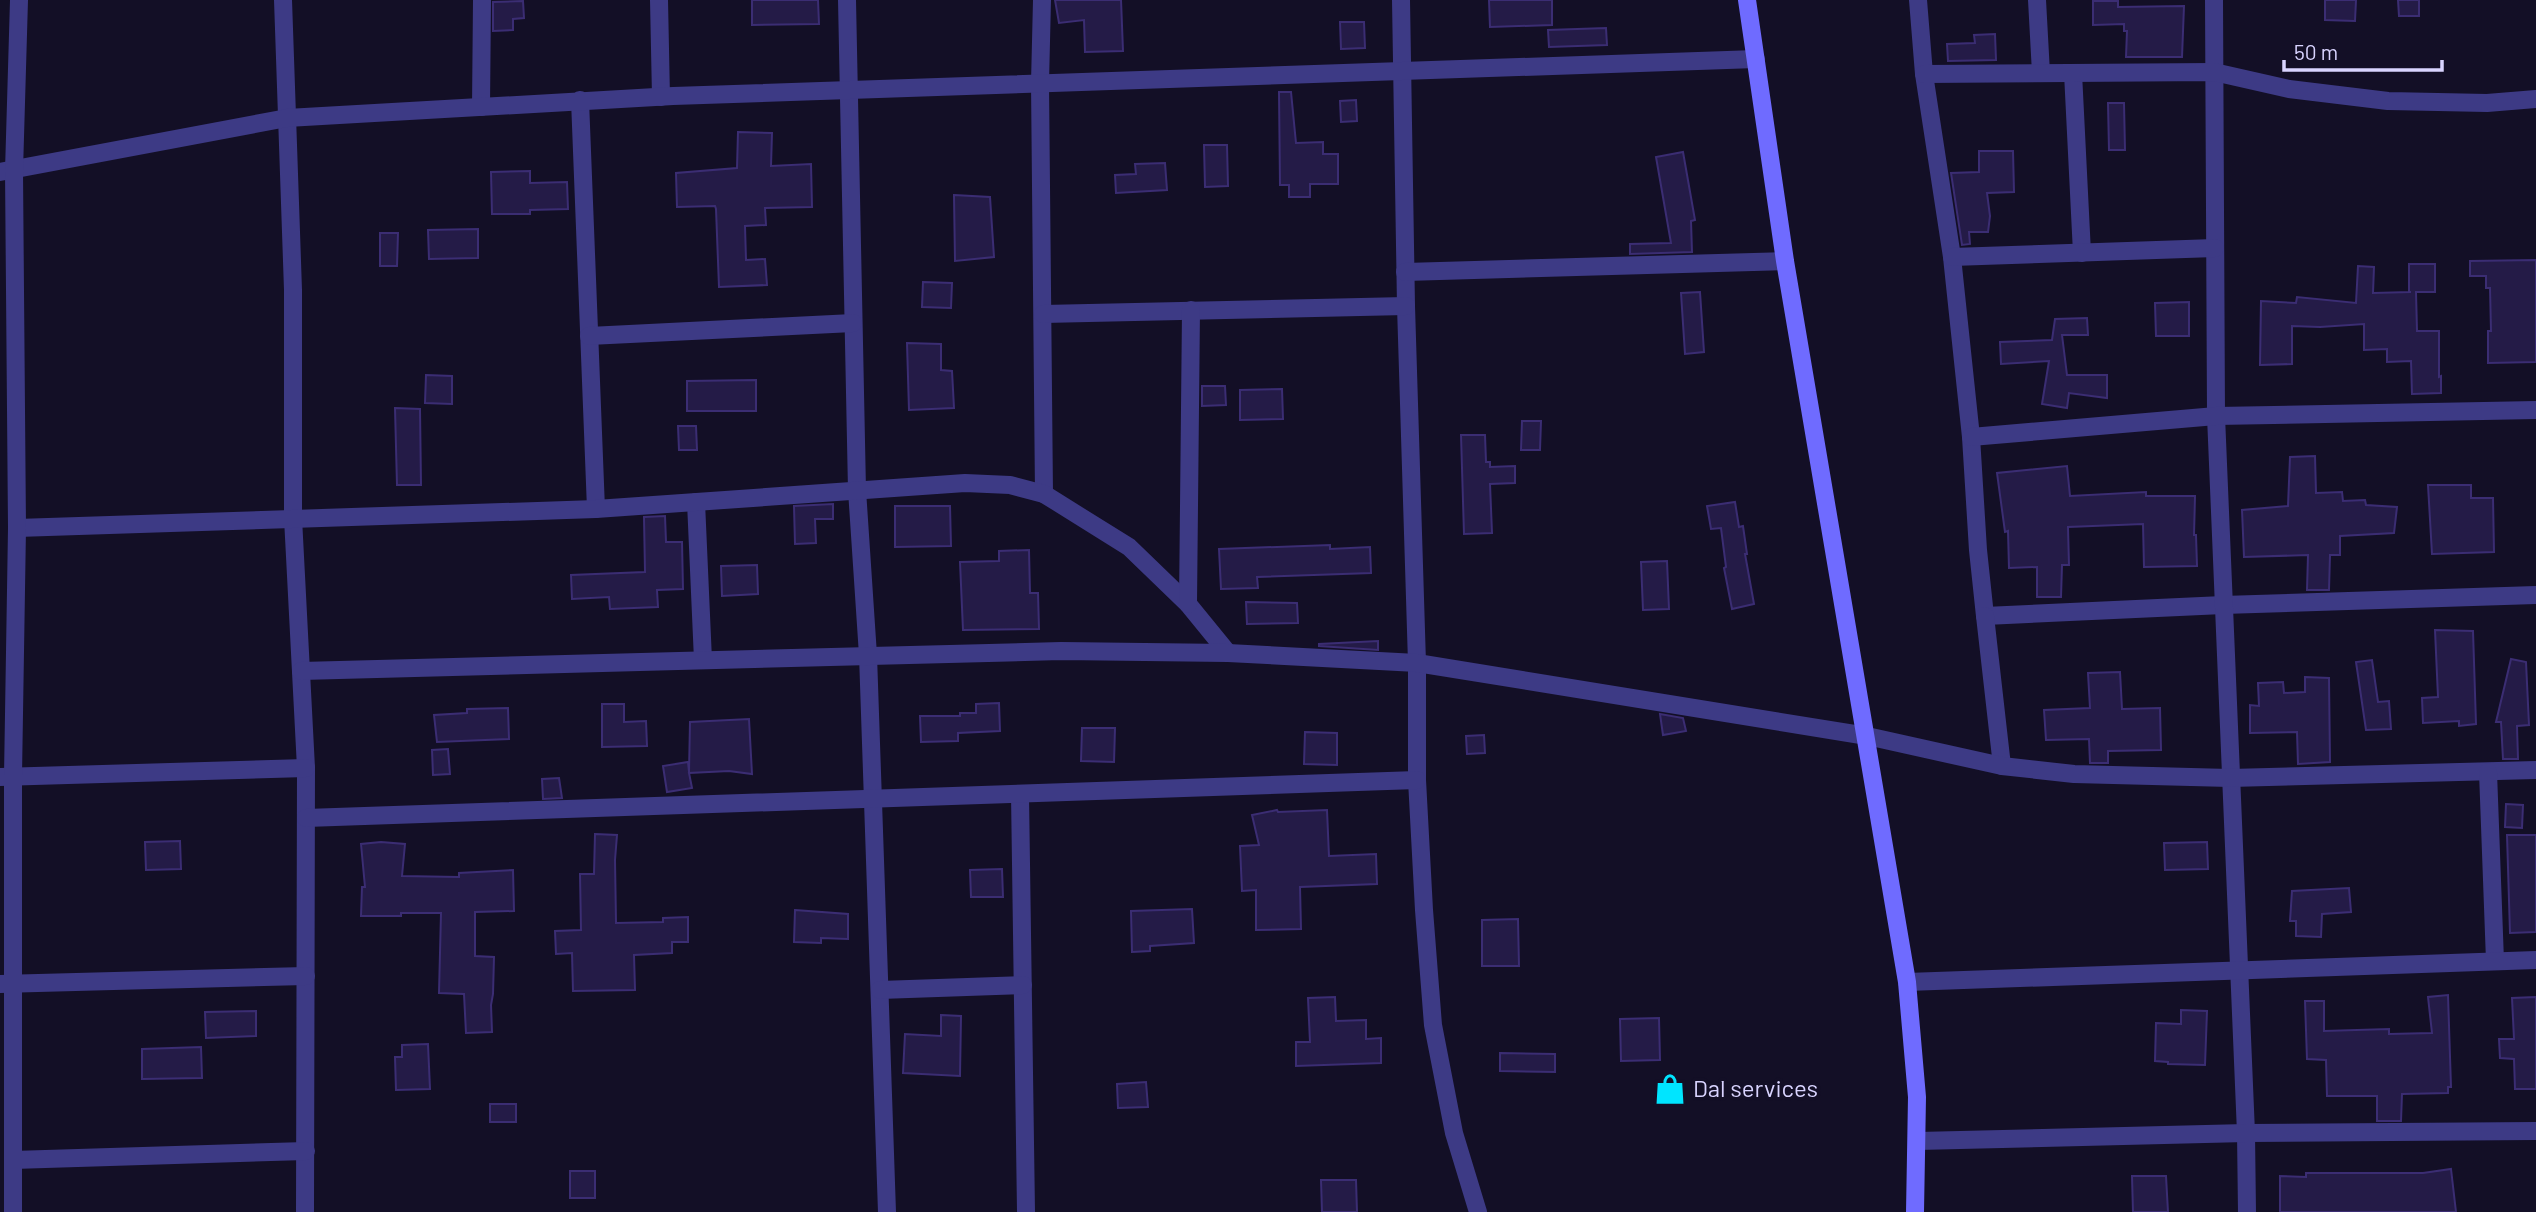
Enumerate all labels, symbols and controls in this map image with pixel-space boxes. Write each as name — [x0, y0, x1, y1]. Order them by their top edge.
scale bar — [2284, 28, 2442, 72]
text: 50 m — [2294, 39, 2338, 64]
shop icon: Dal services — [1653, 1072, 1687, 1106]
place label: Dal services — [1693, 1073, 1818, 1102]

